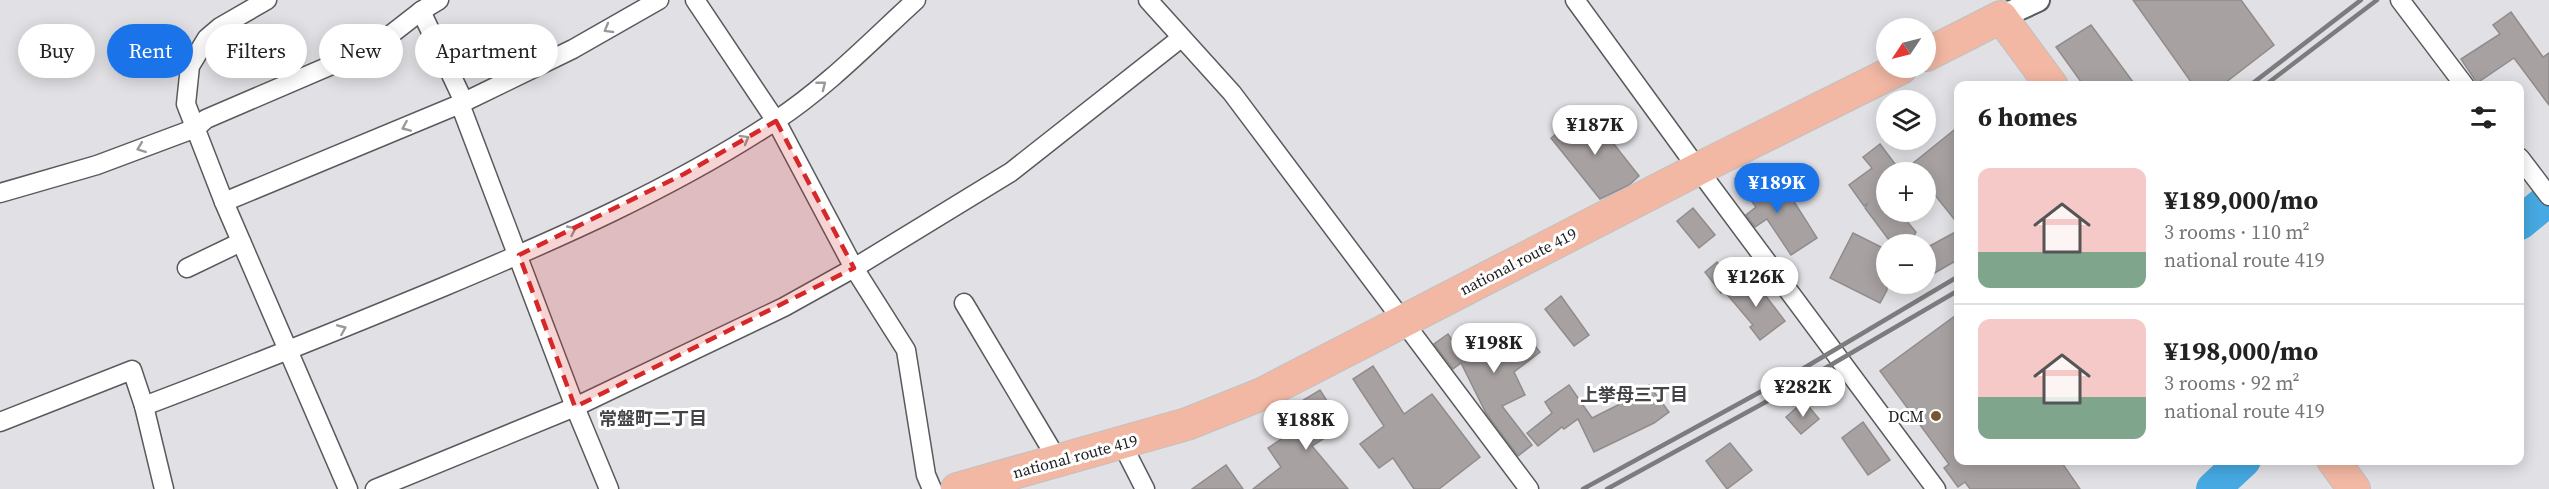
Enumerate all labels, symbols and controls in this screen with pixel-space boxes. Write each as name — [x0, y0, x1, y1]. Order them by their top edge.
north arrow — [1876, 18, 1936, 78]
map controls — [1876, 18, 1936, 294]
one-way arrow — [604, 22, 614, 33]
chip: Buy — [18, 24, 95, 78]
chip: Rent — [107, 24, 193, 78]
chip: Filters — [205, 24, 307, 78]
chip: New — [319, 24, 403, 78]
chip: Apartment — [415, 24, 558, 78]
one-way arrow — [816, 81, 827, 92]
button: layers — [1876, 90, 1936, 150]
text: 6 homes — [1978, 99, 2077, 135]
icon: filters — [2467, 101, 2500, 134]
pin: ¥187K — [1553, 105, 1637, 156]
text: ¥187K — [1566, 110, 1624, 138]
one-way arrow — [402, 120, 413, 132]
one-way arrow — [738, 135, 749, 146]
one-way arrow — [137, 141, 147, 154]
button: + — [1876, 162, 1936, 222]
pin: ¥189K — [1735, 163, 1819, 214]
text: ¥189K — [1748, 168, 1806, 196]
text: ¥189,000/mo — [2164, 182, 2318, 218]
icon: home — [2026, 192, 2098, 264]
text: 3 rooms · 110 m² — [2164, 218, 2310, 246]
street label: national route 419 — [1456, 222, 1580, 300]
one-way arrow — [566, 225, 577, 237]
button: − — [1876, 234, 1936, 294]
text: national route 419 — [2164, 246, 2325, 274]
pin: ¥126K — [1714, 257, 1798, 308]
text: ¥126K — [1727, 262, 1785, 290]
pin: ¥198K — [1452, 323, 1536, 374]
one-way arrow — [336, 324, 347, 336]
text: ¥198K — [1465, 328, 1523, 356]
text: ¥198,000/mo — [2164, 333, 2318, 369]
icon: home — [2026, 343, 2098, 415]
pin: ¥282K — [1761, 367, 1845, 418]
text: 3 rooms · 92 m² — [2164, 369, 2300, 397]
text: ¥282K — [1774, 372, 1832, 400]
district label: 上挙母三丁目 — [1580, 382, 1688, 407]
text: national route 419 — [2164, 397, 2325, 425]
pin: ¥188K — [1264, 400, 1348, 451]
text: ¥188K — [1277, 405, 1335, 433]
place label: DCM — [1888, 405, 1924, 427]
district label: 常盤町二丁目 — [599, 406, 707, 431]
marker: DCM — [1929, 409, 1943, 423]
street label: national route 419 — [1010, 429, 1140, 483]

